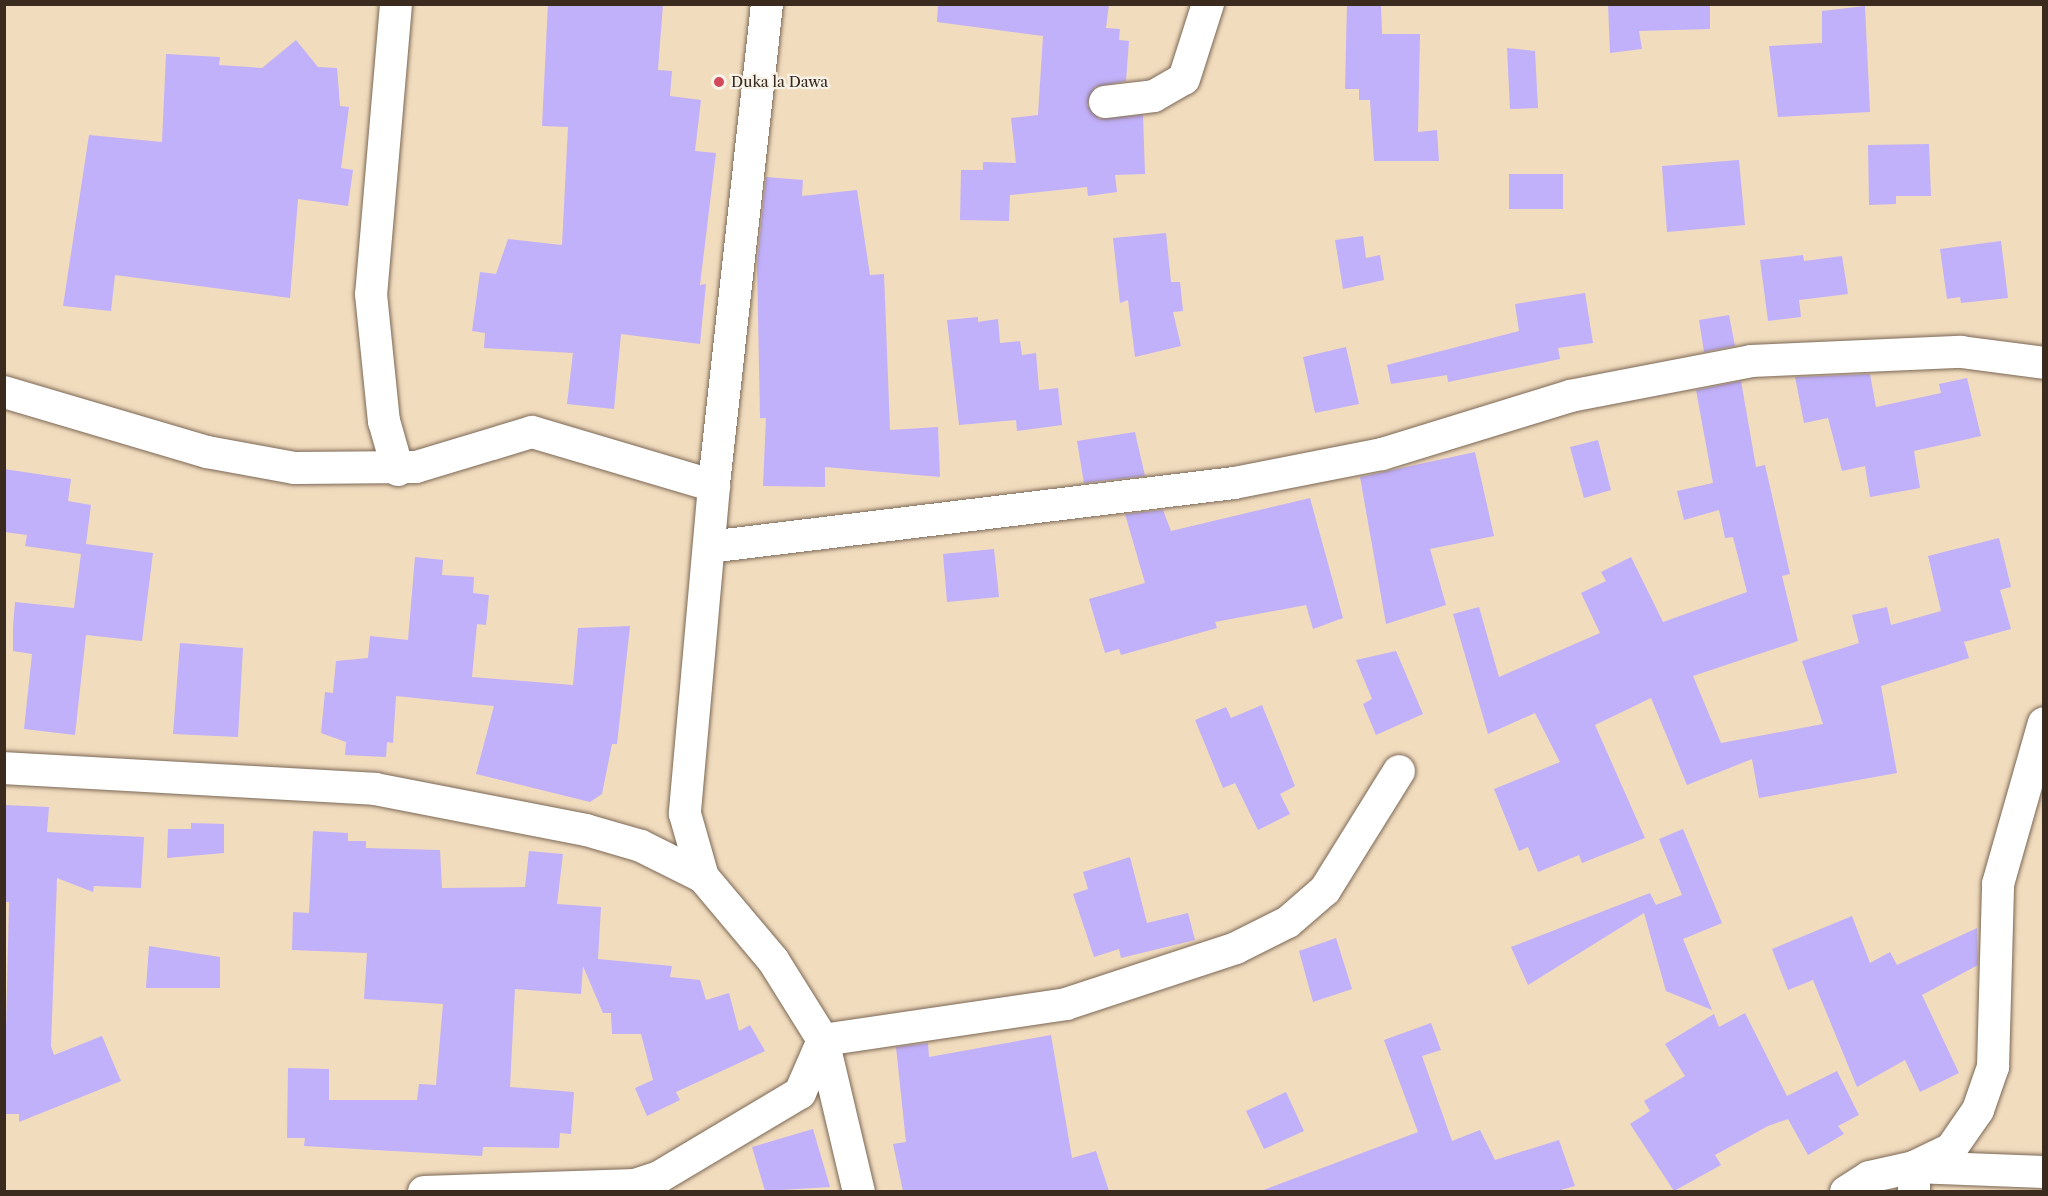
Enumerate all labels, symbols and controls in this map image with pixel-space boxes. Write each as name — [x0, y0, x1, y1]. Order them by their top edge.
place label: Duka la Dawa — [731, 73, 829, 91]
marker: Duka la Dawa — [712, 75, 726, 89]

